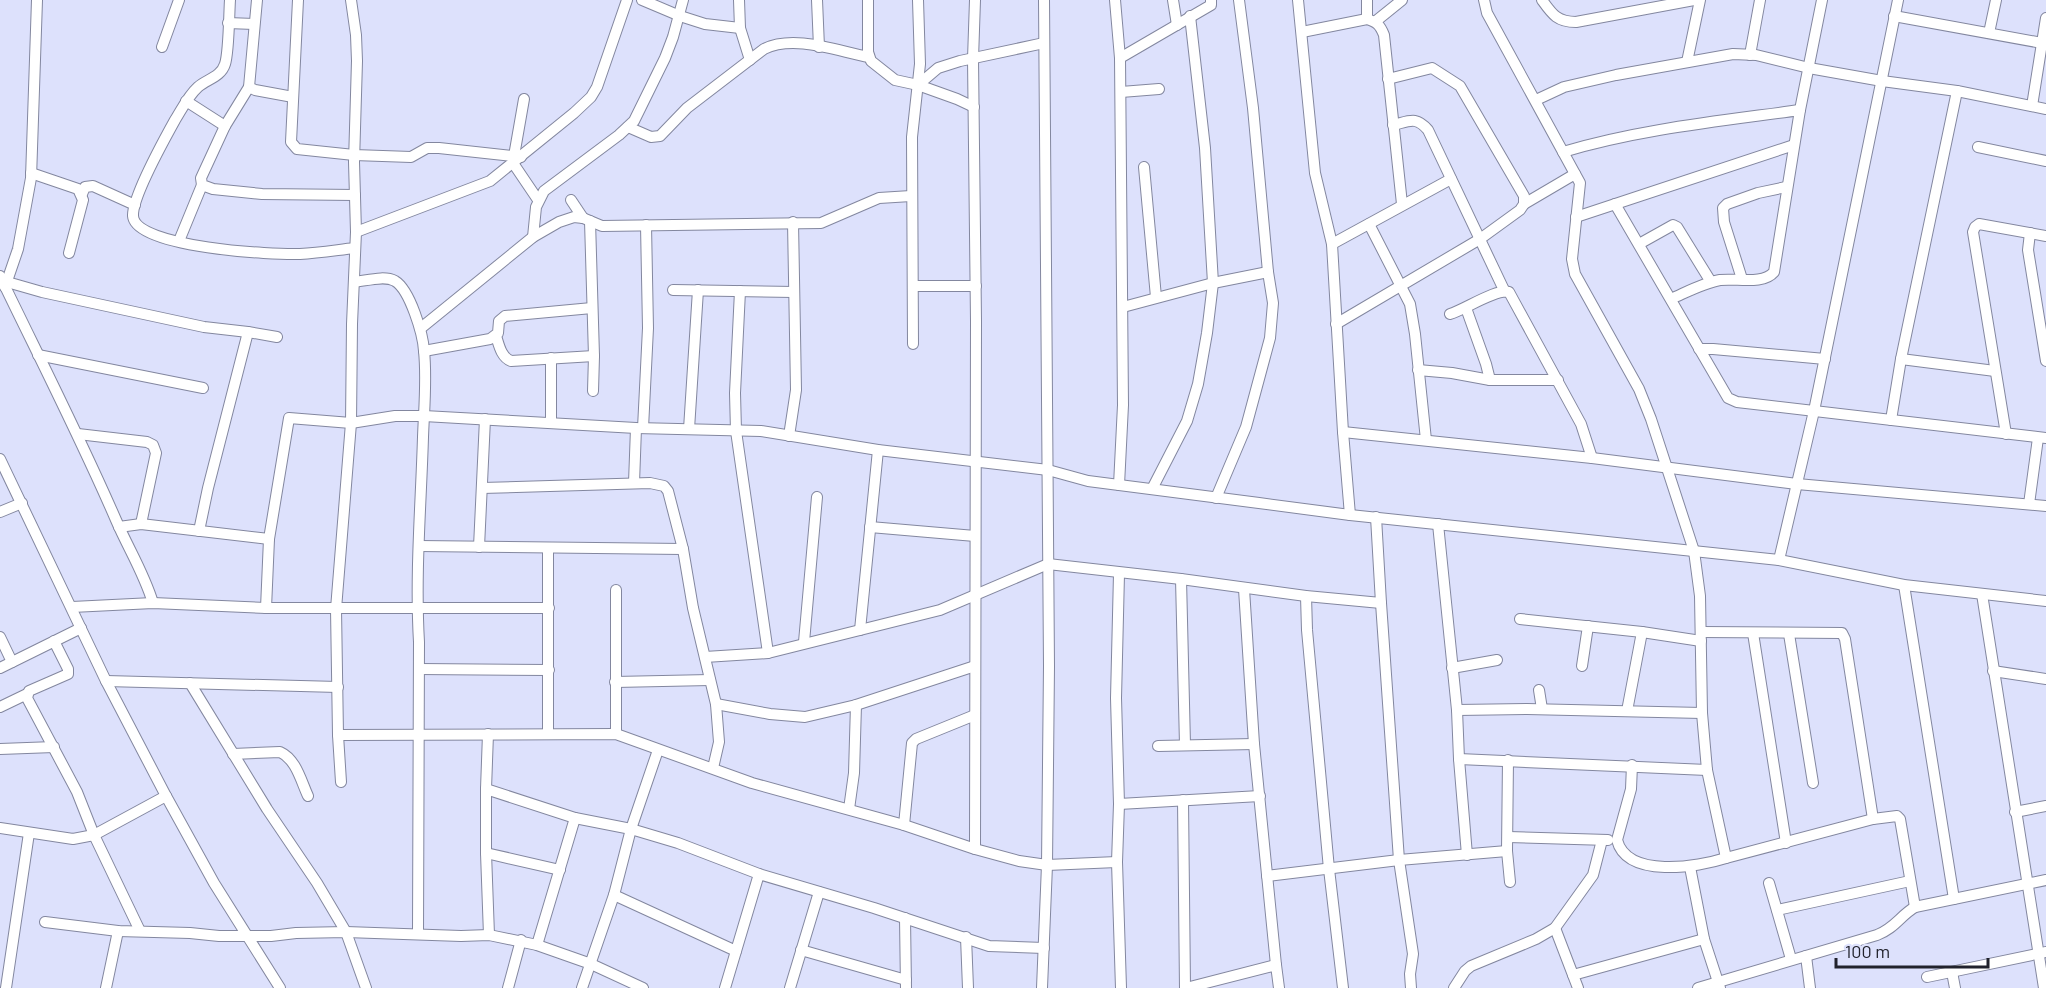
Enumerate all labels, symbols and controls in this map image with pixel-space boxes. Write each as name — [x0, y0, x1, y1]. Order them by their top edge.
scale bar — [1836, 931, 1988, 969]
text: 100 m — [1845, 940, 1890, 962]

